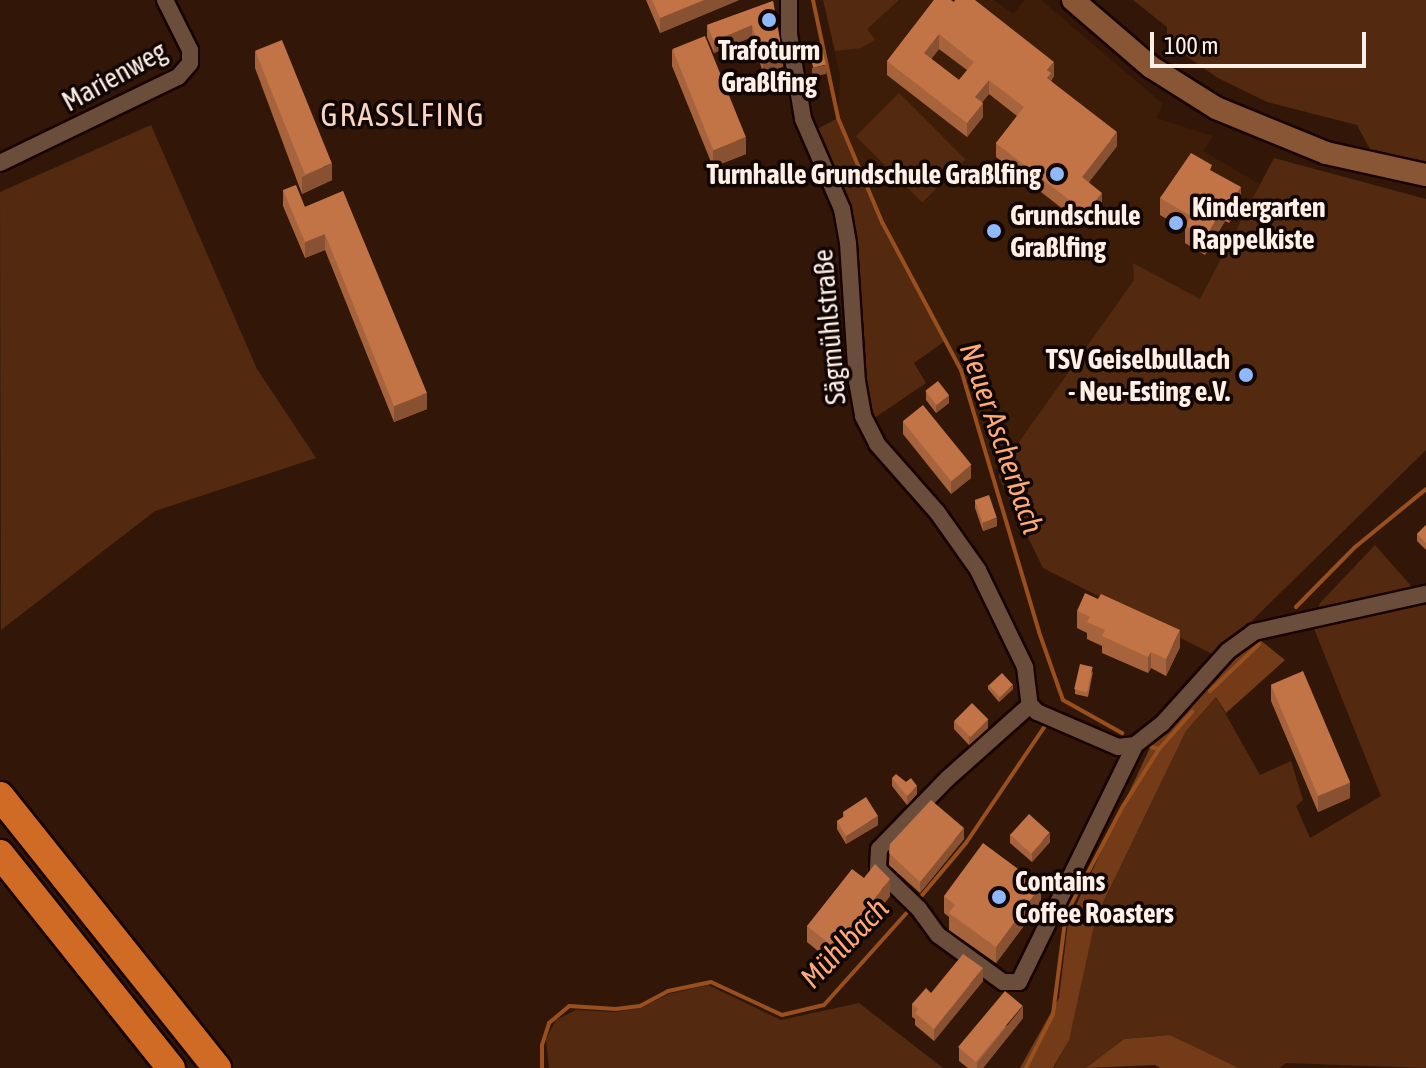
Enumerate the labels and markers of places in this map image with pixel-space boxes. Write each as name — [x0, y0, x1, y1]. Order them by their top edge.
marker: Trafoturm Graßlfing — [760, 11, 778, 29]
place label: Trafoturm Graßlfing — [718, 33, 820, 99]
place label: Turnhalle Grundschule Graßlfing — [707, 157, 1041, 191]
marker: Turnhalle Grundschule Graßlfing — [1048, 165, 1066, 183]
place label: Kindergarten Rappelkiste — [1192, 190, 1326, 256]
place label: Grundschule Graßlfing — [1010, 198, 1141, 264]
marker: Kindergarten Rappelkiste — [1167, 214, 1185, 232]
marker: Grundschule Graßlfing — [985, 222, 1003, 240]
place label: TSV Geiselbullach - Neu-Esting e.V. — [1046, 342, 1230, 408]
marker: TSV Geiselbullach - Neu-Esting e.V. — [1237, 366, 1255, 384]
place label: Contains Coffee Roasters — [1015, 864, 1174, 930]
marker: Contains Coffee Roasters — [990, 888, 1008, 906]

